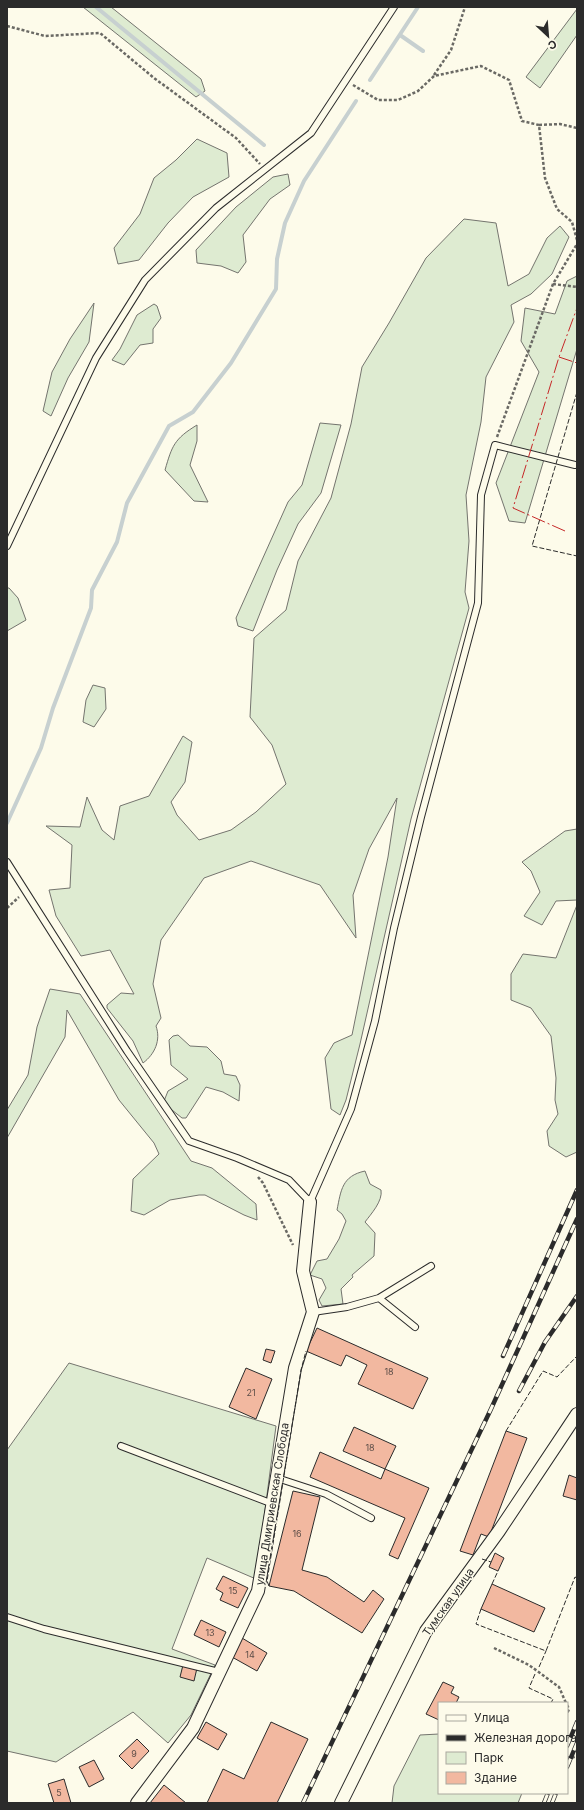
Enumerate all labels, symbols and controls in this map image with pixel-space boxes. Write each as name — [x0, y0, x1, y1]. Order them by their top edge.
north arrow — [528, 16, 568, 56]
text: С — [546, 37, 559, 53]
house number: 18 — [384, 1366, 394, 1377]
house number: 21 — [246, 1387, 256, 1398]
street label: улица Дмитриевская Слобода — [252, 1422, 292, 1586]
house number: 18 — [365, 1442, 375, 1453]
house number: 16 — [292, 1528, 302, 1539]
street label: Тумская улица — [419, 1565, 477, 1639]
house number: 15 — [228, 1585, 238, 1596]
house number: 13 — [205, 1627, 215, 1638]
house number: 14 — [245, 1649, 255, 1660]
legend — [438, 1702, 568, 1794]
text: Улица — [474, 1710, 509, 1725]
text: Железная дорога — [474, 1730, 577, 1745]
house number: 9 — [131, 1748, 137, 1759]
text: Парк — [474, 1750, 504, 1765]
text: Здание — [474, 1770, 517, 1785]
house number: 5 — [56, 1787, 62, 1798]

